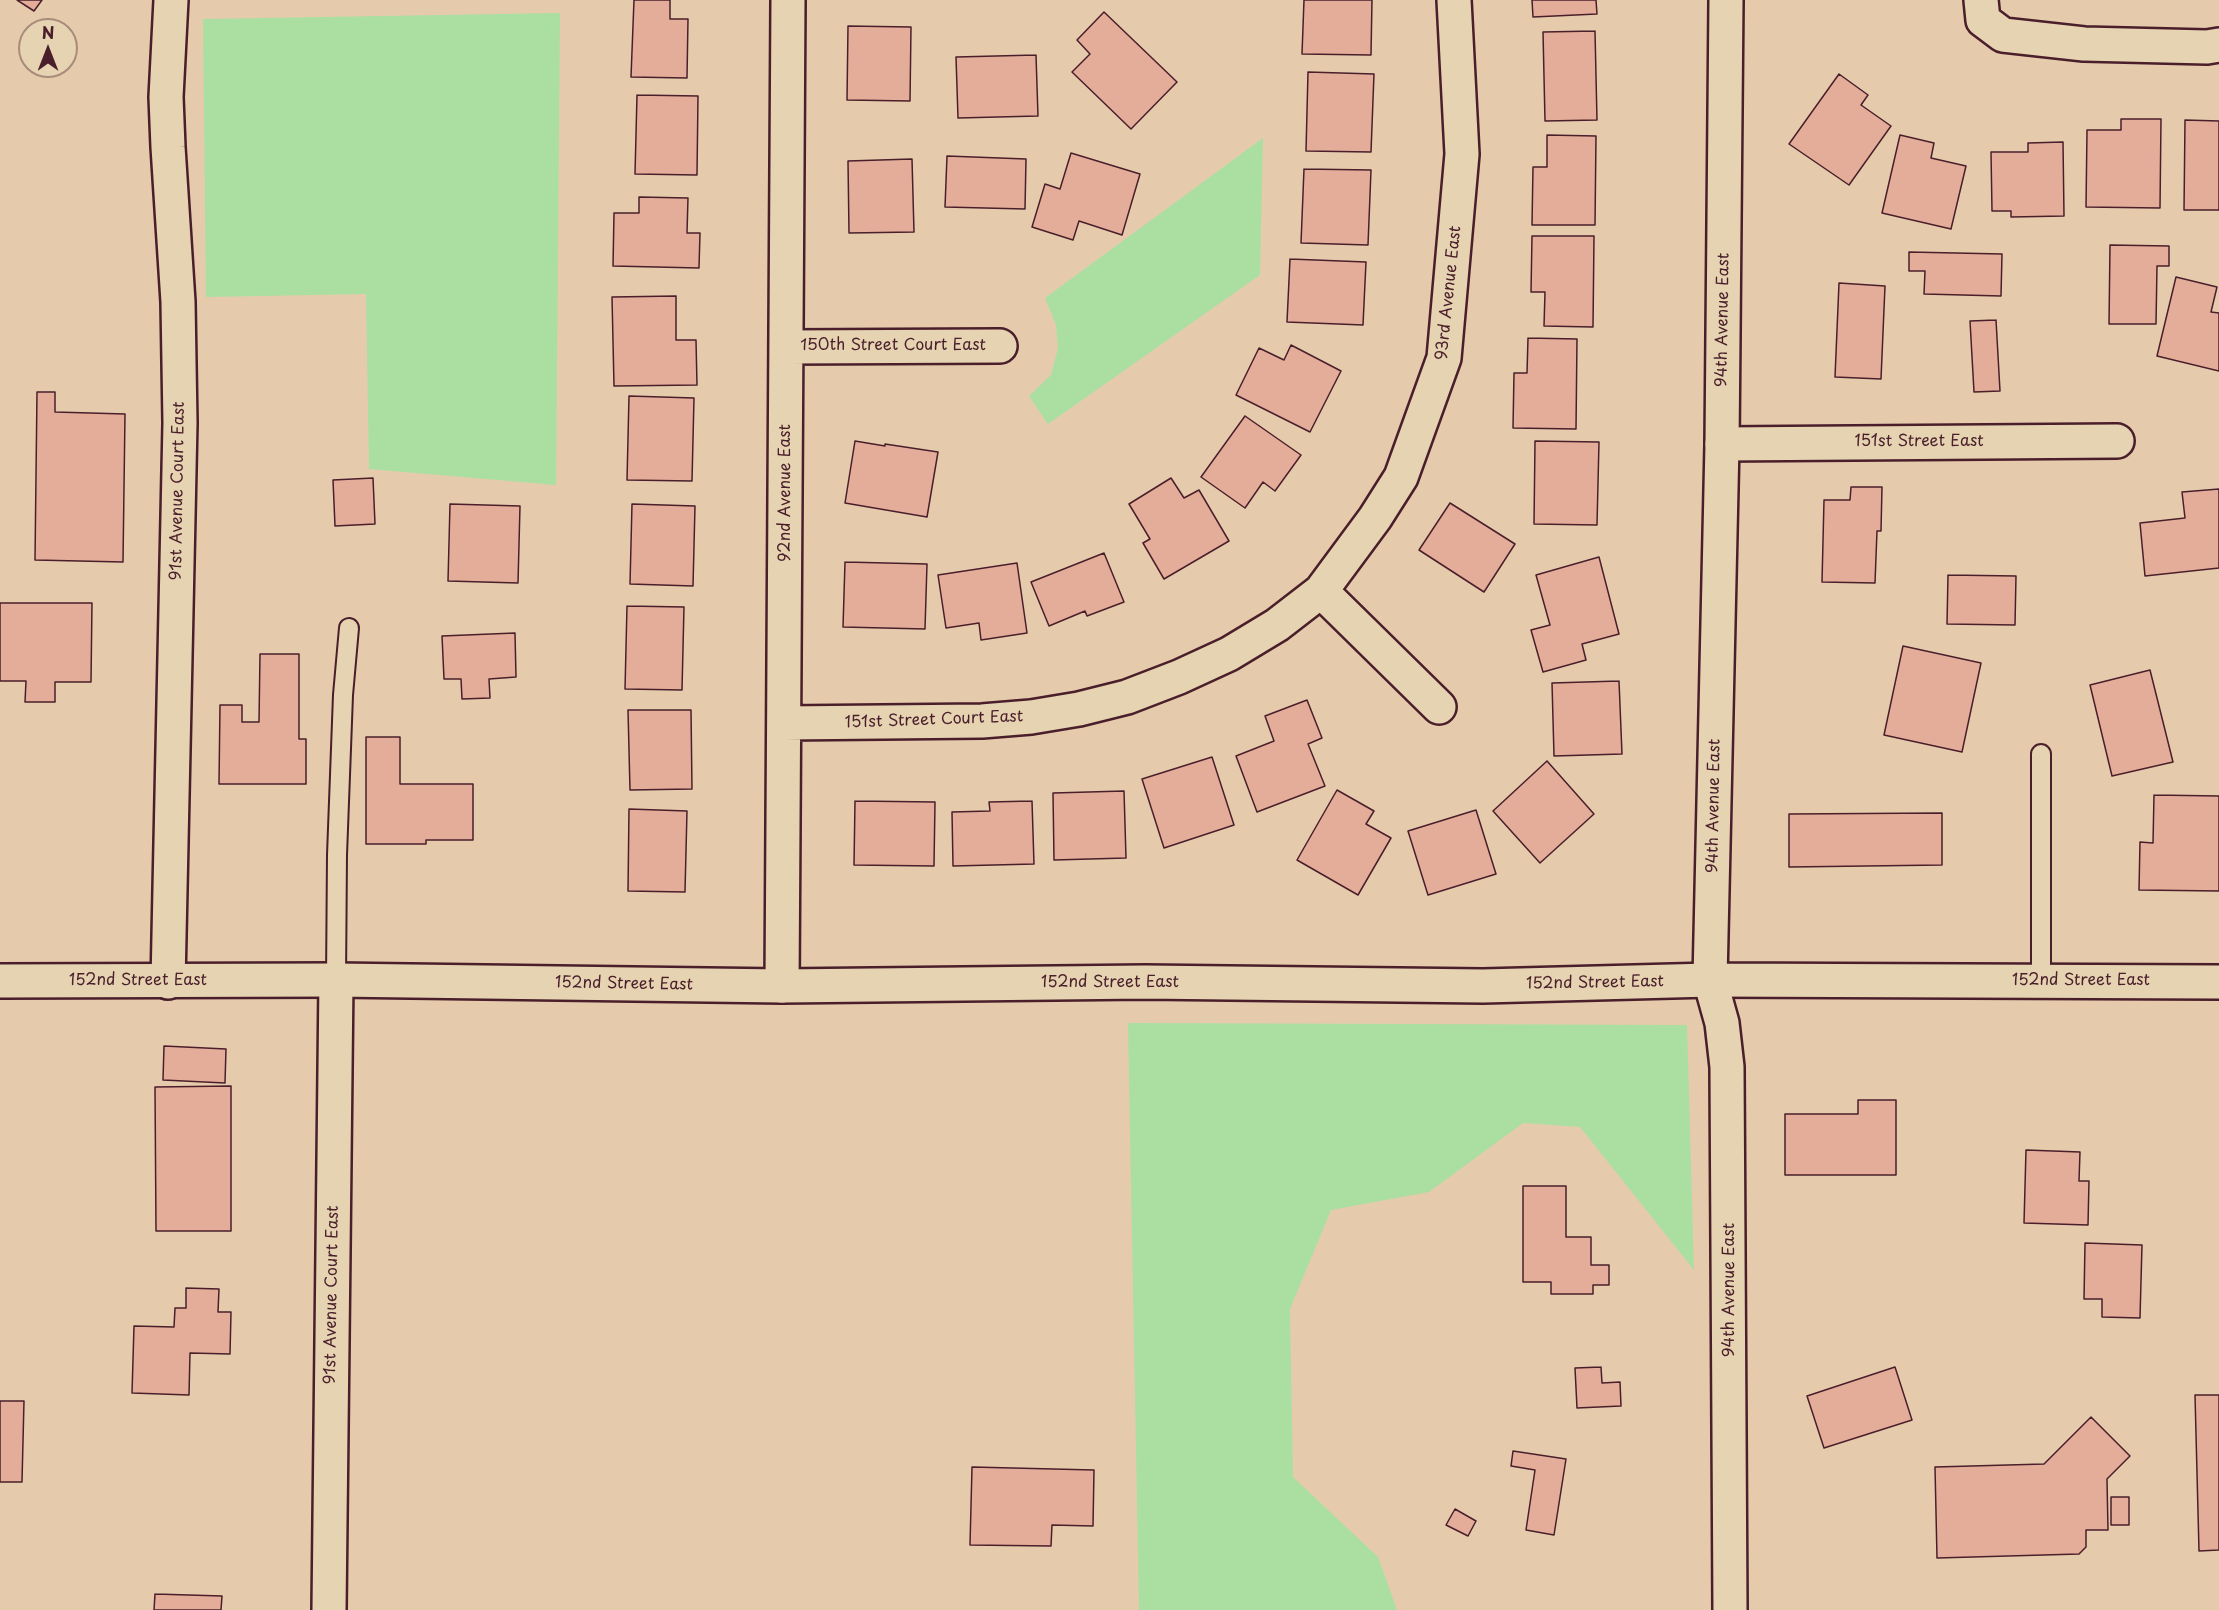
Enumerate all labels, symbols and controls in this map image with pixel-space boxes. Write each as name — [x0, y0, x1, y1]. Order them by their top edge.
north arrow — [18, 18, 78, 78]
text: N — [42, 20, 54, 44]
street label: 93rd Avenue East — [1432, 225, 1466, 361]
street label: 94th Avenue East — [1712, 253, 1734, 387]
street label: 150th Street Court East — [800, 336, 986, 356]
street label: 91st Avenue Court East — [167, 401, 189, 581]
street label: 92nd Avenue East — [776, 424, 796, 562]
street label: 151st Street East — [1854, 432, 1984, 452]
street label: 151st Street Court East — [845, 707, 1023, 733]
street label: 94th Avenue East — [1703, 739, 1725, 873]
street label: 152nd Street East — [69, 971, 207, 991]
street label: 152nd Street East — [2012, 971, 2150, 991]
street label: 152nd Street East — [1526, 972, 1664, 994]
street label: 152nd Street East — [555, 973, 693, 995]
street label: 152nd Street East — [1041, 973, 1179, 993]
street label: 91st Avenue Court East — [321, 1205, 343, 1385]
street label: 94th Avenue East — [1720, 1223, 1740, 1357]

